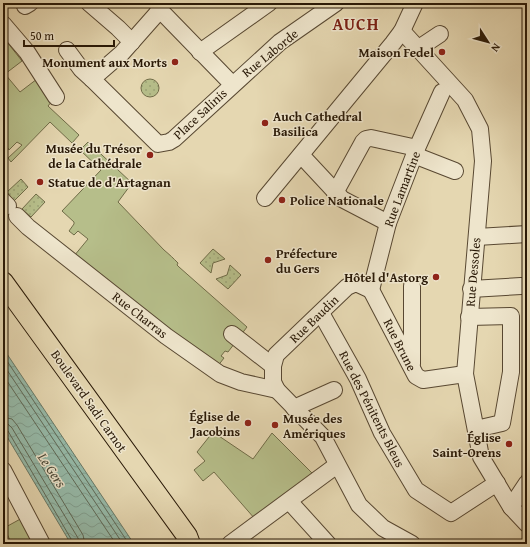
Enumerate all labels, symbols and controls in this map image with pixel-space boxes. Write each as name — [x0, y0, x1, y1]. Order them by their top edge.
district label: AUCH — [332, 11, 380, 36]
scale bar — [24, 22, 114, 48]
north arrow — [468, 22, 508, 62]
street label: Rue Laborde — [238, 24, 302, 82]
text: 50 m — [30, 27, 54, 44]
text: N — [487, 40, 505, 56]
place label: Maison Fedel — [359, 43, 434, 62]
marker: Maison Fedel — [437, 47, 447, 57]
place label: Monument aux Morts — [42, 53, 167, 72]
marker: Monument aux Morts — [170, 57, 180, 67]
street label: Place Salinis — [169, 84, 231, 144]
place label: Auch Cathedral Basilica — [273, 107, 362, 141]
marker: Auch Cathedral Basilica — [260, 118, 270, 128]
place label: Musée du Trésor de la Cathédrale — [46, 139, 142, 173]
street label: Rue Lamartine — [379, 148, 425, 230]
marker: Musée du Trésor de la Cathédrale — [145, 150, 155, 160]
place label: Statue de d'Artagnan — [48, 173, 171, 192]
marker: Statue de d'Artagnan — [35, 177, 45, 187]
place label: Police Nationale — [290, 191, 384, 210]
marker: Police Nationale — [277, 195, 287, 205]
street label: Rue Dessoles — [461, 237, 485, 307]
place label: Préfecture du Gers — [276, 244, 337, 278]
marker: Préfecture du Gers — [263, 255, 273, 265]
place label: Hôtel d'Astorg — [344, 268, 428, 287]
marker: Hôtel d'Astorg — [431, 272, 441, 282]
street label: Rue Charras — [108, 287, 172, 343]
street label: Rue Baudin — [285, 290, 343, 347]
street label: Rue Brune — [379, 315, 421, 375]
street label: Boulevard Sadi Carnot — [46, 346, 132, 456]
street label: Rue des Pénitents Bleus — [334, 347, 410, 471]
place label: Église de Jacobins — [189, 407, 240, 441]
place label: Musée des Amériques — [283, 409, 346, 443]
marker: Église de Jacobins — [243, 418, 253, 428]
marker: Musée des Amériques — [270, 420, 280, 430]
place label: Église Saint-Orens — [433, 428, 501, 462]
marker: Église Saint-Orens — [504, 439, 514, 449]
water label: Le Gers — [32, 448, 71, 491]

